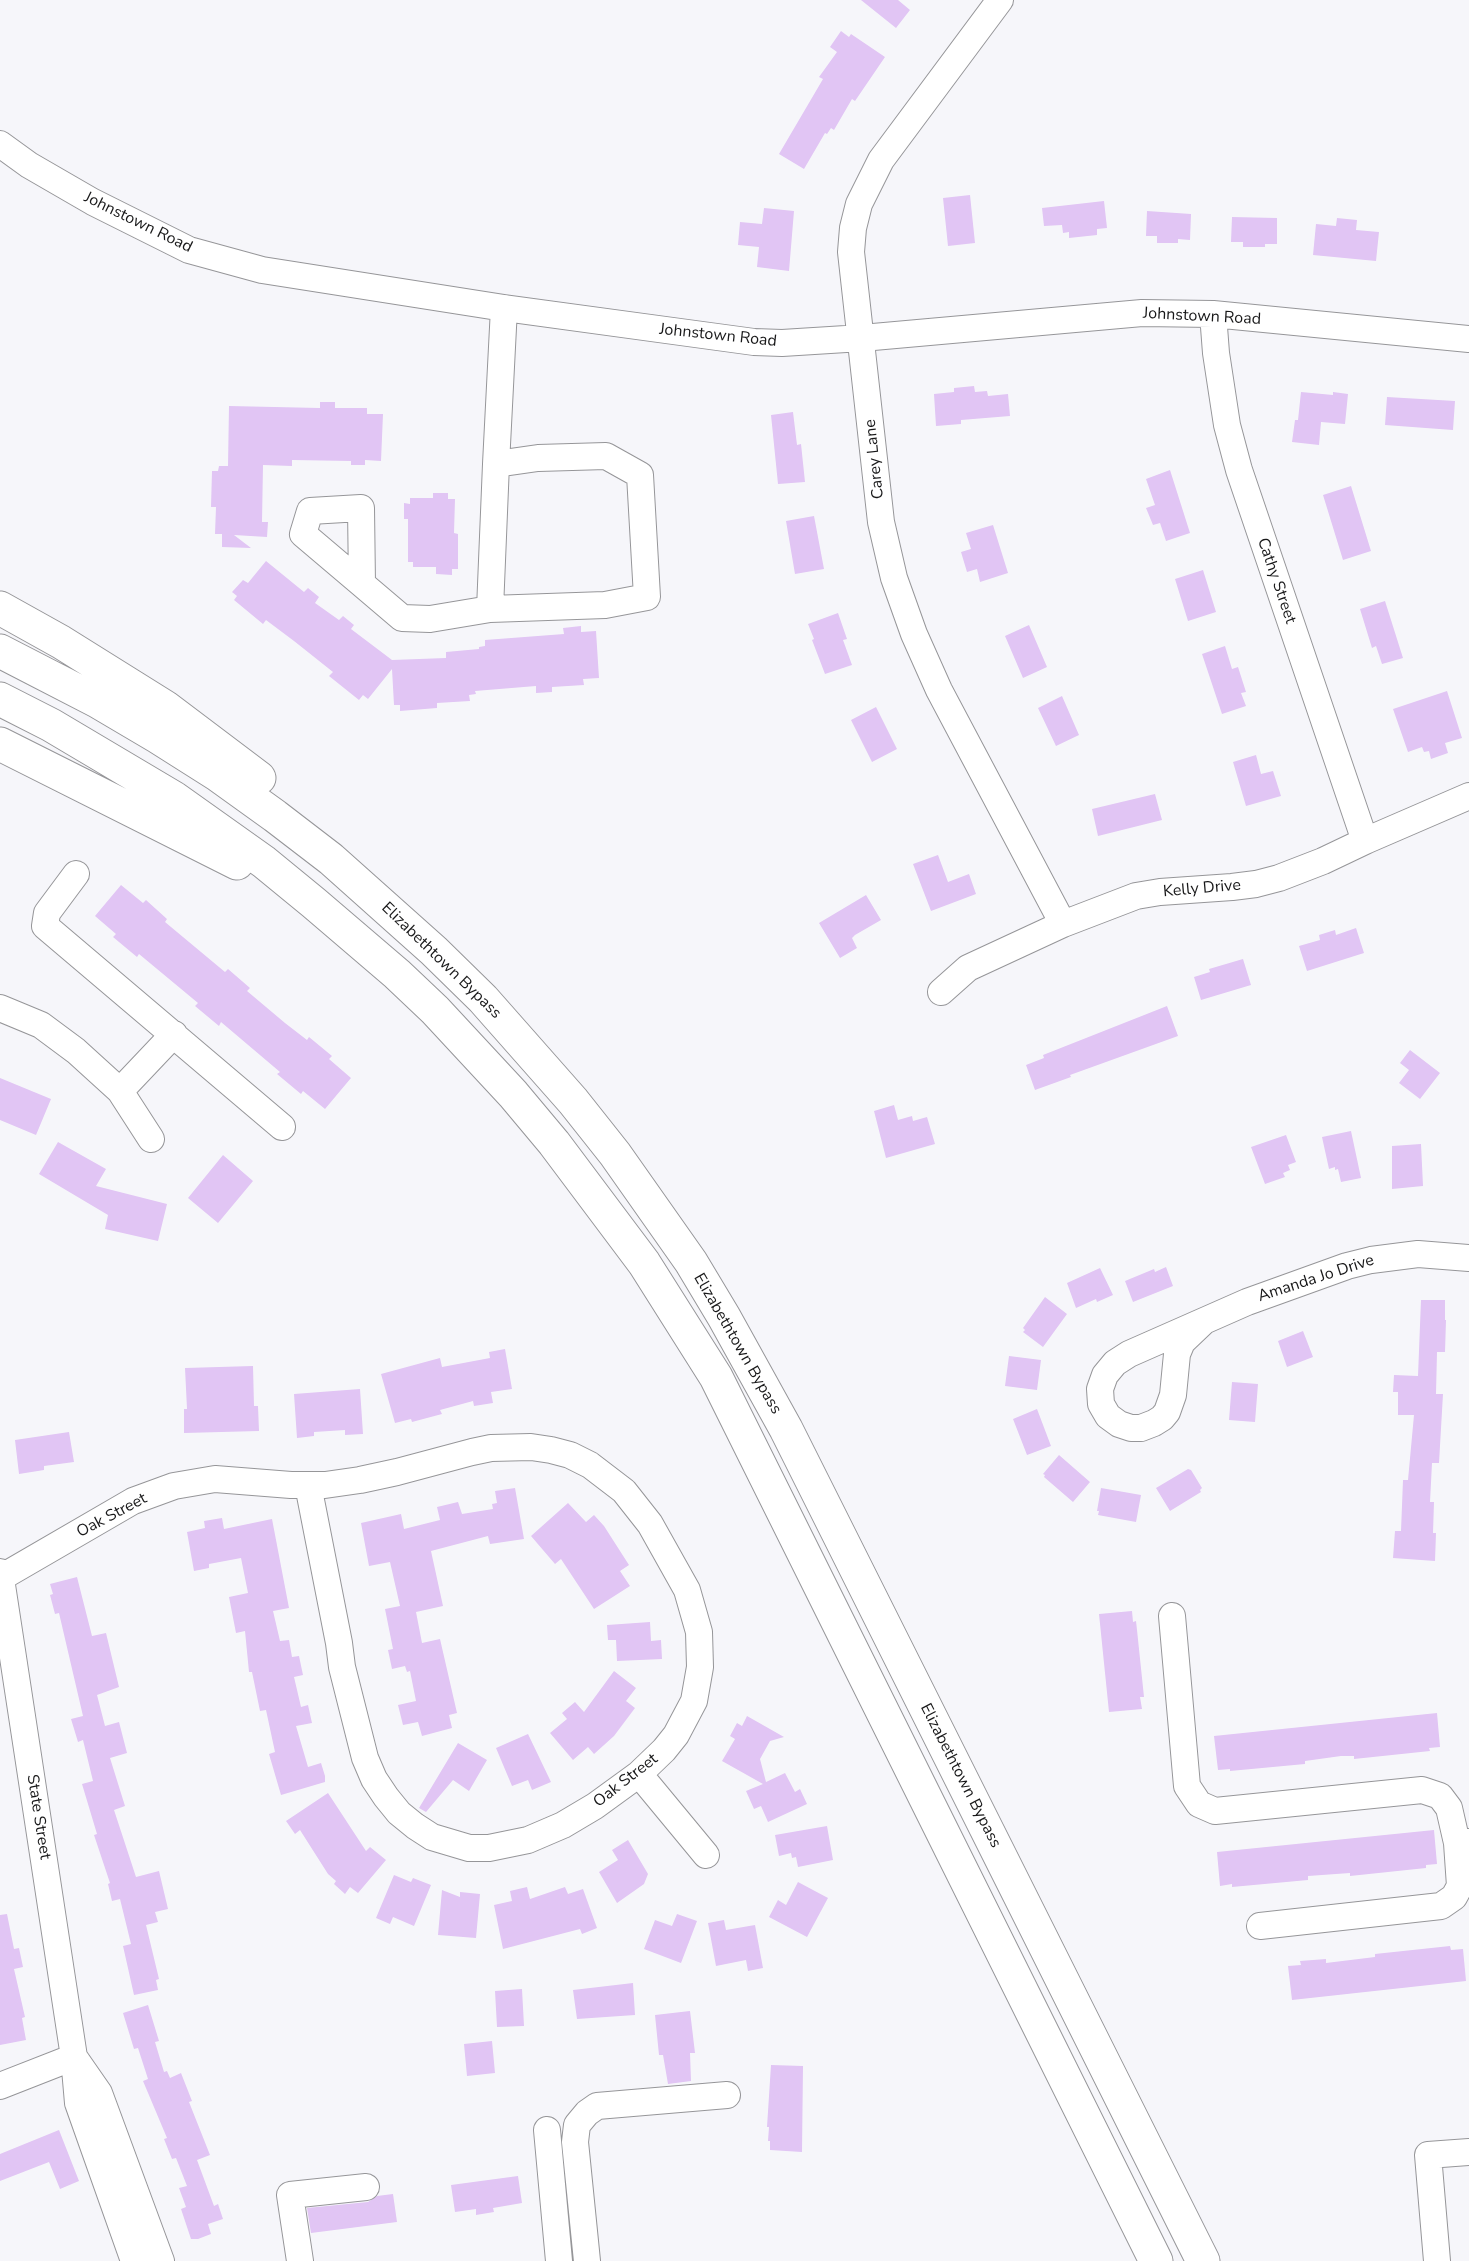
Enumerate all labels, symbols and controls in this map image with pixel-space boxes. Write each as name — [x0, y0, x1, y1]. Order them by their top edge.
street label: Johnstown Road — [81, 188, 195, 258]
street label: Johnstown Road — [1143, 304, 1261, 330]
street label: Johnstown Road — [658, 320, 778, 352]
street label: Carey Lane — [861, 418, 889, 500]
street label: Cathy Street — [1252, 536, 1300, 626]
street label: Kelly Drive — [1162, 876, 1242, 902]
street label: Elizabethtown Bypass — [377, 899, 505, 1023]
street label: Amanda Jo Drive — [1256, 1251, 1376, 1307]
street label: Elizabethtown Bypass — [689, 1270, 785, 1418]
street label: Oak Street — [74, 1490, 150, 1542]
street label: Elizabethtown Bypass — [915, 1701, 1005, 1851]
street label: Oak Street — [590, 1750, 662, 1812]
street label: State Street — [22, 1773, 54, 1861]

